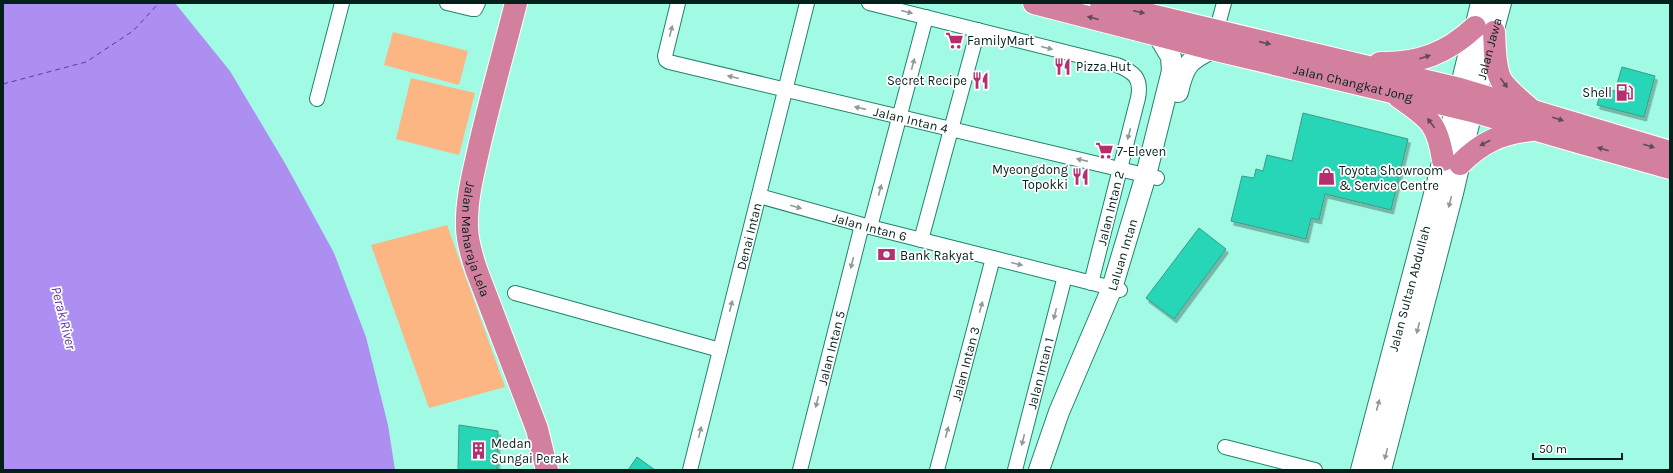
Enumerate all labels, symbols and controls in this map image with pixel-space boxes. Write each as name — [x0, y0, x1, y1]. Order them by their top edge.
one-way arrow — [901, 10, 913, 16]
one-way arrow — [1132, 10, 1145, 16]
one-way arrow — [1087, 15, 1099, 21]
street label: Jalan Jawa — [1474, 16, 1505, 81]
one-way arrow — [668, 25, 674, 37]
supermarket icon: FamilyMart — [944, 30, 964, 50]
place label: FamilyMart — [967, 33, 1034, 48]
one-way arrow — [1259, 41, 1271, 47]
one-way arrow — [1041, 45, 1053, 51]
one-way arrow — [1420, 54, 1432, 60]
restaurant icon: Pizza Hut — [1053, 56, 1073, 76]
one-way arrow — [911, 58, 917, 70]
place label: Pizza Hut — [1076, 59, 1131, 74]
street label: Jalan Changkat Jong — [1292, 62, 1415, 105]
restaurant icon: Secret Recipe — [970, 70, 990, 90]
place label: Secret Recipe — [887, 73, 967, 88]
one-way arrow — [727, 74, 739, 80]
one-way arrow — [1500, 78, 1509, 89]
fuel station icon: Shell — [1615, 82, 1635, 102]
place label: Shell — [1582, 85, 1612, 100]
one-way arrow — [853, 104, 866, 110]
street label: Jalan Intan 4 — [872, 104, 950, 136]
one-way arrow — [1553, 117, 1565, 123]
one-way arrow — [1427, 118, 1435, 129]
one-way arrow — [1126, 128, 1132, 140]
one-way arrow — [1480, 140, 1491, 146]
supermarket icon: 7-Eleven — [1094, 141, 1114, 161]
one-way arrow — [1643, 143, 1655, 149]
place label: 7-Eleven — [1117, 144, 1166, 159]
one-way arrow — [1596, 146, 1608, 152]
one-way arrow — [1075, 157, 1087, 163]
place label: Myeongdong Topokki — [992, 162, 1069, 192]
place label: Toyota Showroom & Service Centre — [1339, 163, 1443, 193]
restaurant icon: Myeongdong Topokki — [1071, 166, 1091, 186]
shop icon: Toyota Showroom & Service Centre — [1316, 167, 1336, 187]
street label: Jalan Intan 2 — [1094, 169, 1127, 247]
street label: Jalan Maharaja Lela — [459, 180, 493, 299]
one-way arrow — [877, 183, 883, 195]
one-way arrow — [1447, 196, 1453, 208]
street label: Denai Intan — [733, 201, 765, 271]
one-way arrow — [790, 204, 802, 210]
street label: Jalan Intan 6 — [831, 210, 908, 244]
street label: Laluan Intan — [1105, 217, 1140, 293]
street label: Jalan Sultan Abdullah — [1386, 224, 1433, 353]
bank icon: Bank Rakyat — [877, 245, 897, 265]
place label: Bank Rakyat — [900, 248, 974, 263]
one-way arrow — [849, 257, 855, 269]
one-way arrow — [1011, 261, 1023, 267]
water label: Perak River — [47, 285, 80, 353]
one-way arrow — [729, 300, 735, 312]
one-way arrow — [978, 300, 984, 313]
one-way arrow — [1052, 308, 1058, 320]
street label: Jalan Intan 5 — [815, 309, 848, 387]
one-way arrow — [1415, 322, 1421, 334]
street label: Jalan Intan 3 — [949, 325, 983, 403]
street label: Jalan Intan 1 — [1024, 336, 1057, 411]
one-way arrow — [814, 397, 820, 409]
one-way arrow — [1376, 399, 1382, 411]
one-way arrow — [697, 426, 703, 438]
one-way arrow — [945, 426, 951, 439]
one-way arrow — [1020, 434, 1026, 446]
scale bar — [1533, 435, 1622, 461]
place label: Medan Sungai Perak — [491, 436, 569, 466]
building icon: Medan Sungai Perak — [468, 440, 488, 460]
text: 50 m — [1539, 442, 1567, 456]
one-way arrow — [1382, 448, 1388, 460]

